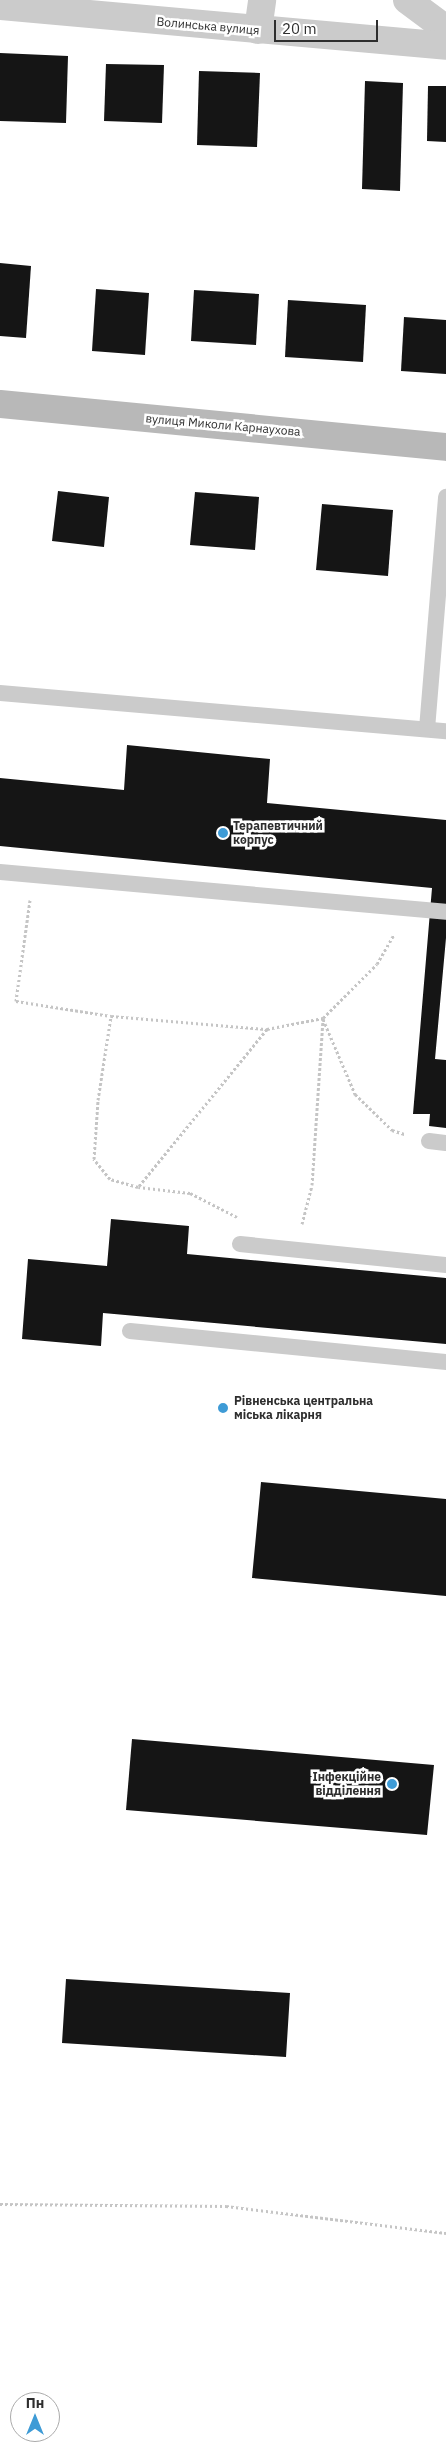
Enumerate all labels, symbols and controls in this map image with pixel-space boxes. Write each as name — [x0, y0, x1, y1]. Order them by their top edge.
scale bar — [276, 10, 380, 42]
street label: Волинська вулиця — [156, 14, 260, 38]
text: 20 m — [282, 19, 317, 38]
street label: вулиця Миколи Карнаухова — [145, 411, 301, 439]
place label: Терапевтичний корпус — [233, 819, 323, 847]
marker: Терапевтичний корпус — [217, 827, 229, 839]
place label: Рівненська центральна міська лікарня — [234, 1394, 373, 1422]
marker: Рівненська центральна міська лікарня — [216, 1401, 230, 1415]
place label: Інфекційне відділення — [312, 1770, 381, 1798]
marker: Інфекційне відділення — [385, 1777, 399, 1791]
north arrow — [10, 2392, 60, 2442]
text: Пн — [26, 2394, 44, 2412]

